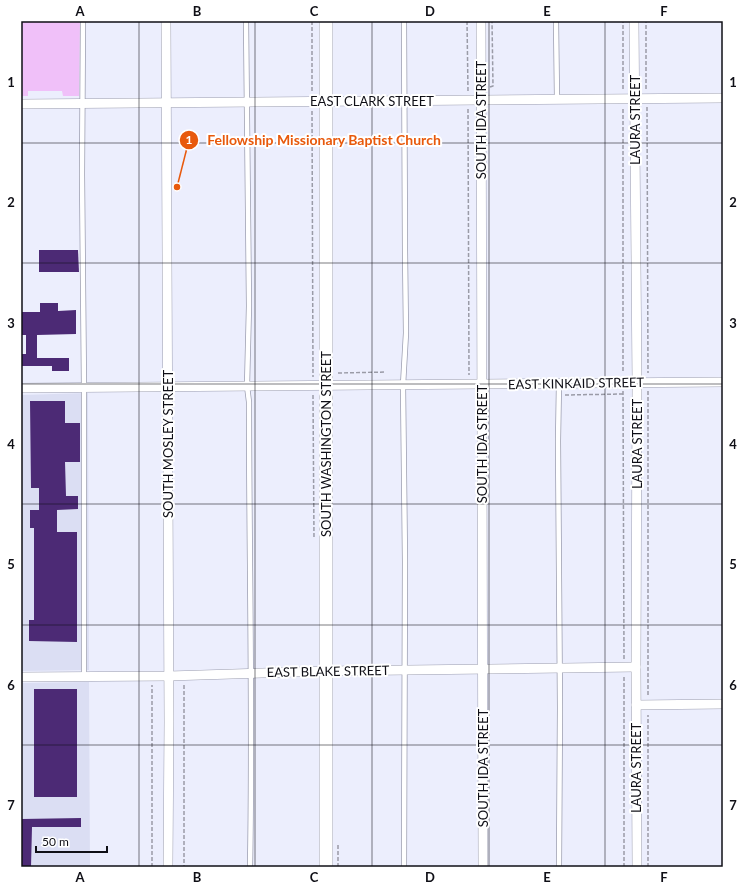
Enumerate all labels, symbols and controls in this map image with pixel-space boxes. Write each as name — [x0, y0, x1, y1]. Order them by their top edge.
text: A — [74, 3, 85, 19]
text: B — [193, 3, 202, 19]
text: C — [310, 3, 319, 19]
text: D — [425, 3, 435, 19]
text: E — [543, 3, 551, 19]
text: F — [660, 3, 668, 19]
street label: SOUTH IDA STREET — [473, 60, 489, 179]
text: 1 — [7, 74, 15, 90]
text: 1 — [729, 74, 737, 90]
street label: LAURA STREET — [627, 75, 643, 165]
street label: EAST CLARK STREET — [310, 93, 434, 109]
callout: Fellowship Missionary Baptist Church — [179, 127, 449, 153]
text: Fellowship Missionary Baptist Church — [207, 131, 441, 148]
text: 1 — [186, 132, 193, 147]
text: 2 — [7, 194, 15, 210]
text: 2 — [729, 194, 737, 210]
text: 3 — [7, 315, 15, 331]
text: 3 — [729, 315, 737, 331]
street label: SOUTH WASHINGTON STREET — [318, 351, 334, 537]
street label: SOUTH MOSLEY STREET — [160, 370, 176, 518]
street label: EAST KINKAID STREET — [508, 374, 644, 392]
street label: SOUTH IDA STREET — [474, 384, 490, 503]
street label: LAURA STREET — [629, 399, 645, 489]
text: 4 — [7, 436, 15, 452]
text: 4 — [729, 436, 737, 452]
text: 5 — [7, 556, 15, 572]
text: 5 — [729, 556, 737, 572]
street label: EAST BLAKE STREET — [266, 662, 390, 680]
text: 6 — [7, 677, 15, 693]
text: 6 — [729, 677, 737, 693]
street label: SOUTH IDA STREET — [475, 708, 491, 827]
street label: LAURA STREET — [628, 723, 644, 813]
text: 7 — [7, 797, 15, 813]
text: 7 — [729, 797, 737, 813]
scale bar — [36, 828, 107, 854]
text: 50 m — [42, 834, 69, 849]
text: A — [74, 869, 85, 885]
text: B — [193, 869, 202, 885]
text: C — [310, 869, 319, 885]
text: D — [425, 869, 435, 885]
text: E — [543, 869, 551, 885]
text: F — [660, 869, 668, 885]

